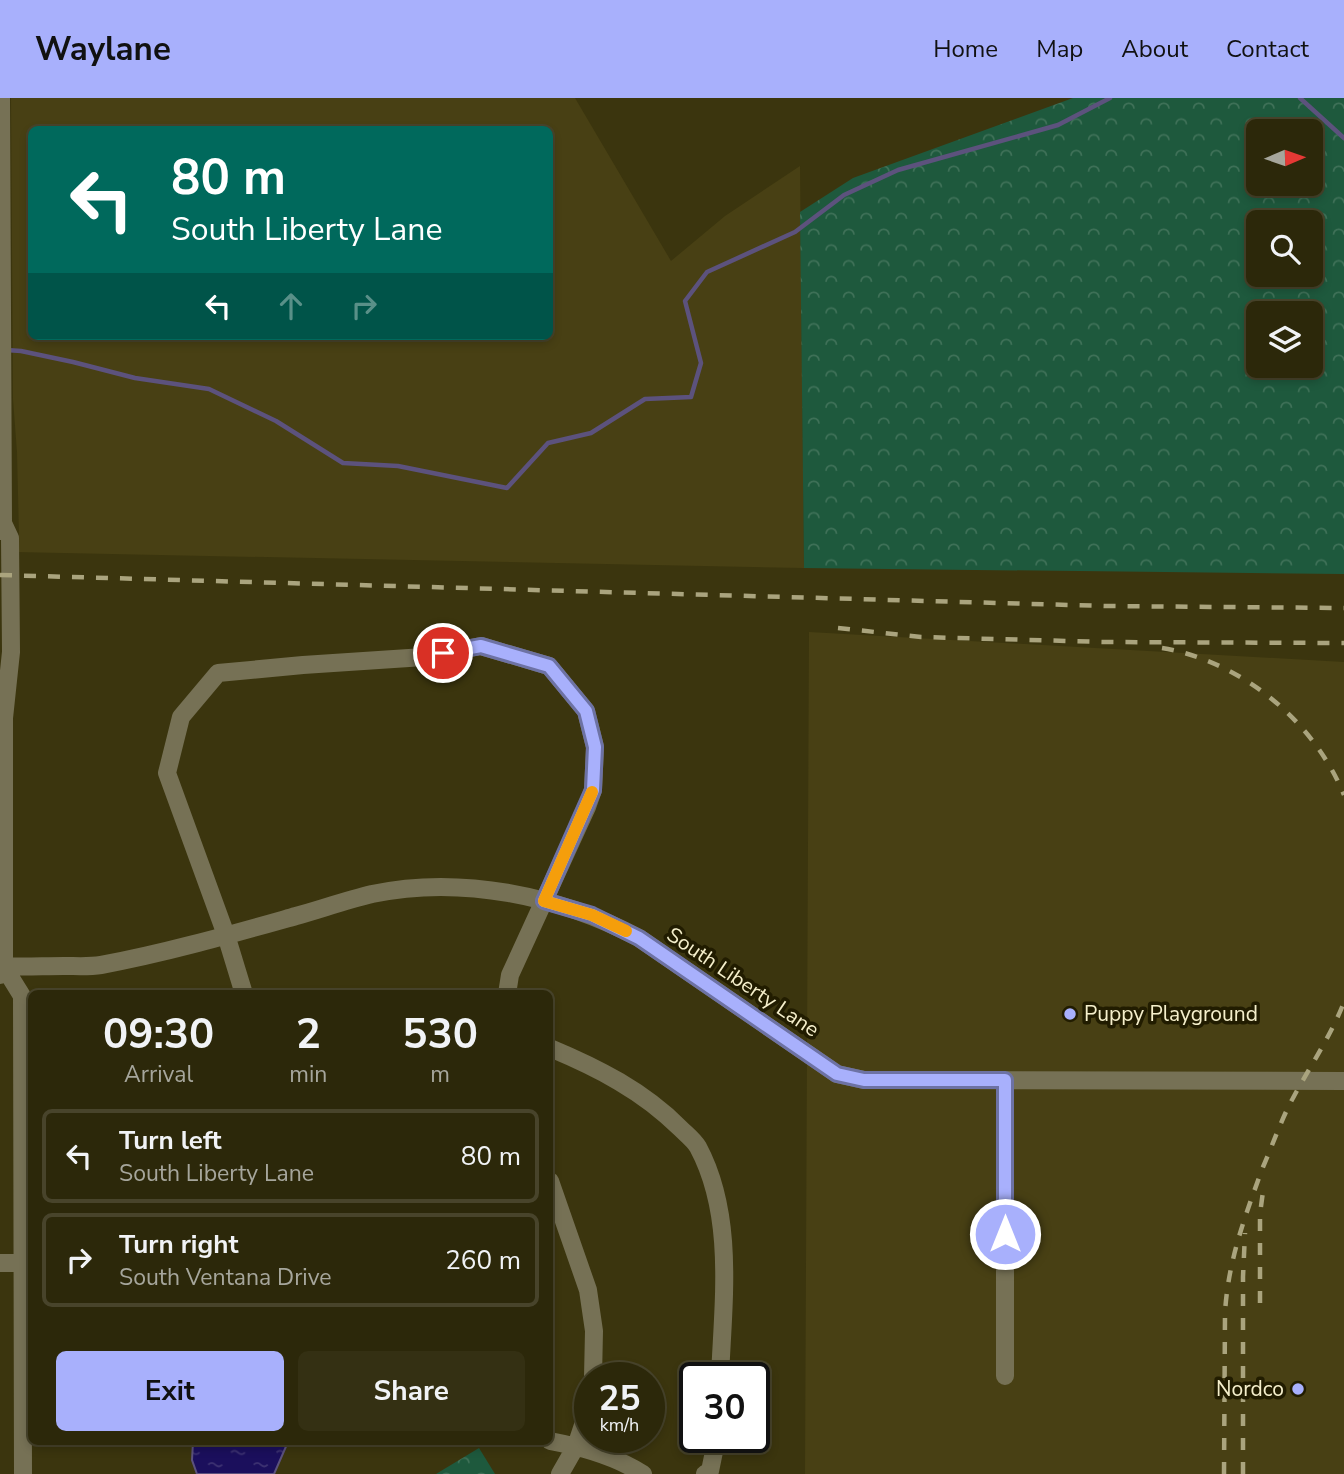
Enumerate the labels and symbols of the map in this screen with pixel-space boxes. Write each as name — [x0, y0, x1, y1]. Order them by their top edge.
north arrow — [1246, 119, 1323, 196]
pin — [413, 623, 473, 683]
street label: South Liberty Lane — [661, 921, 825, 1043]
place label: Puppy Playground — [1084, 1000, 1258, 1028]
marker: Puppy Playground — [1062, 1006, 1078, 1022]
position arrow — [968, 1197, 1042, 1271]
speed limit sign: 30 — [679, 1362, 770, 1453]
place label: Nordco — [1216, 1375, 1284, 1403]
marker: Nordco — [1290, 1381, 1306, 1397]

